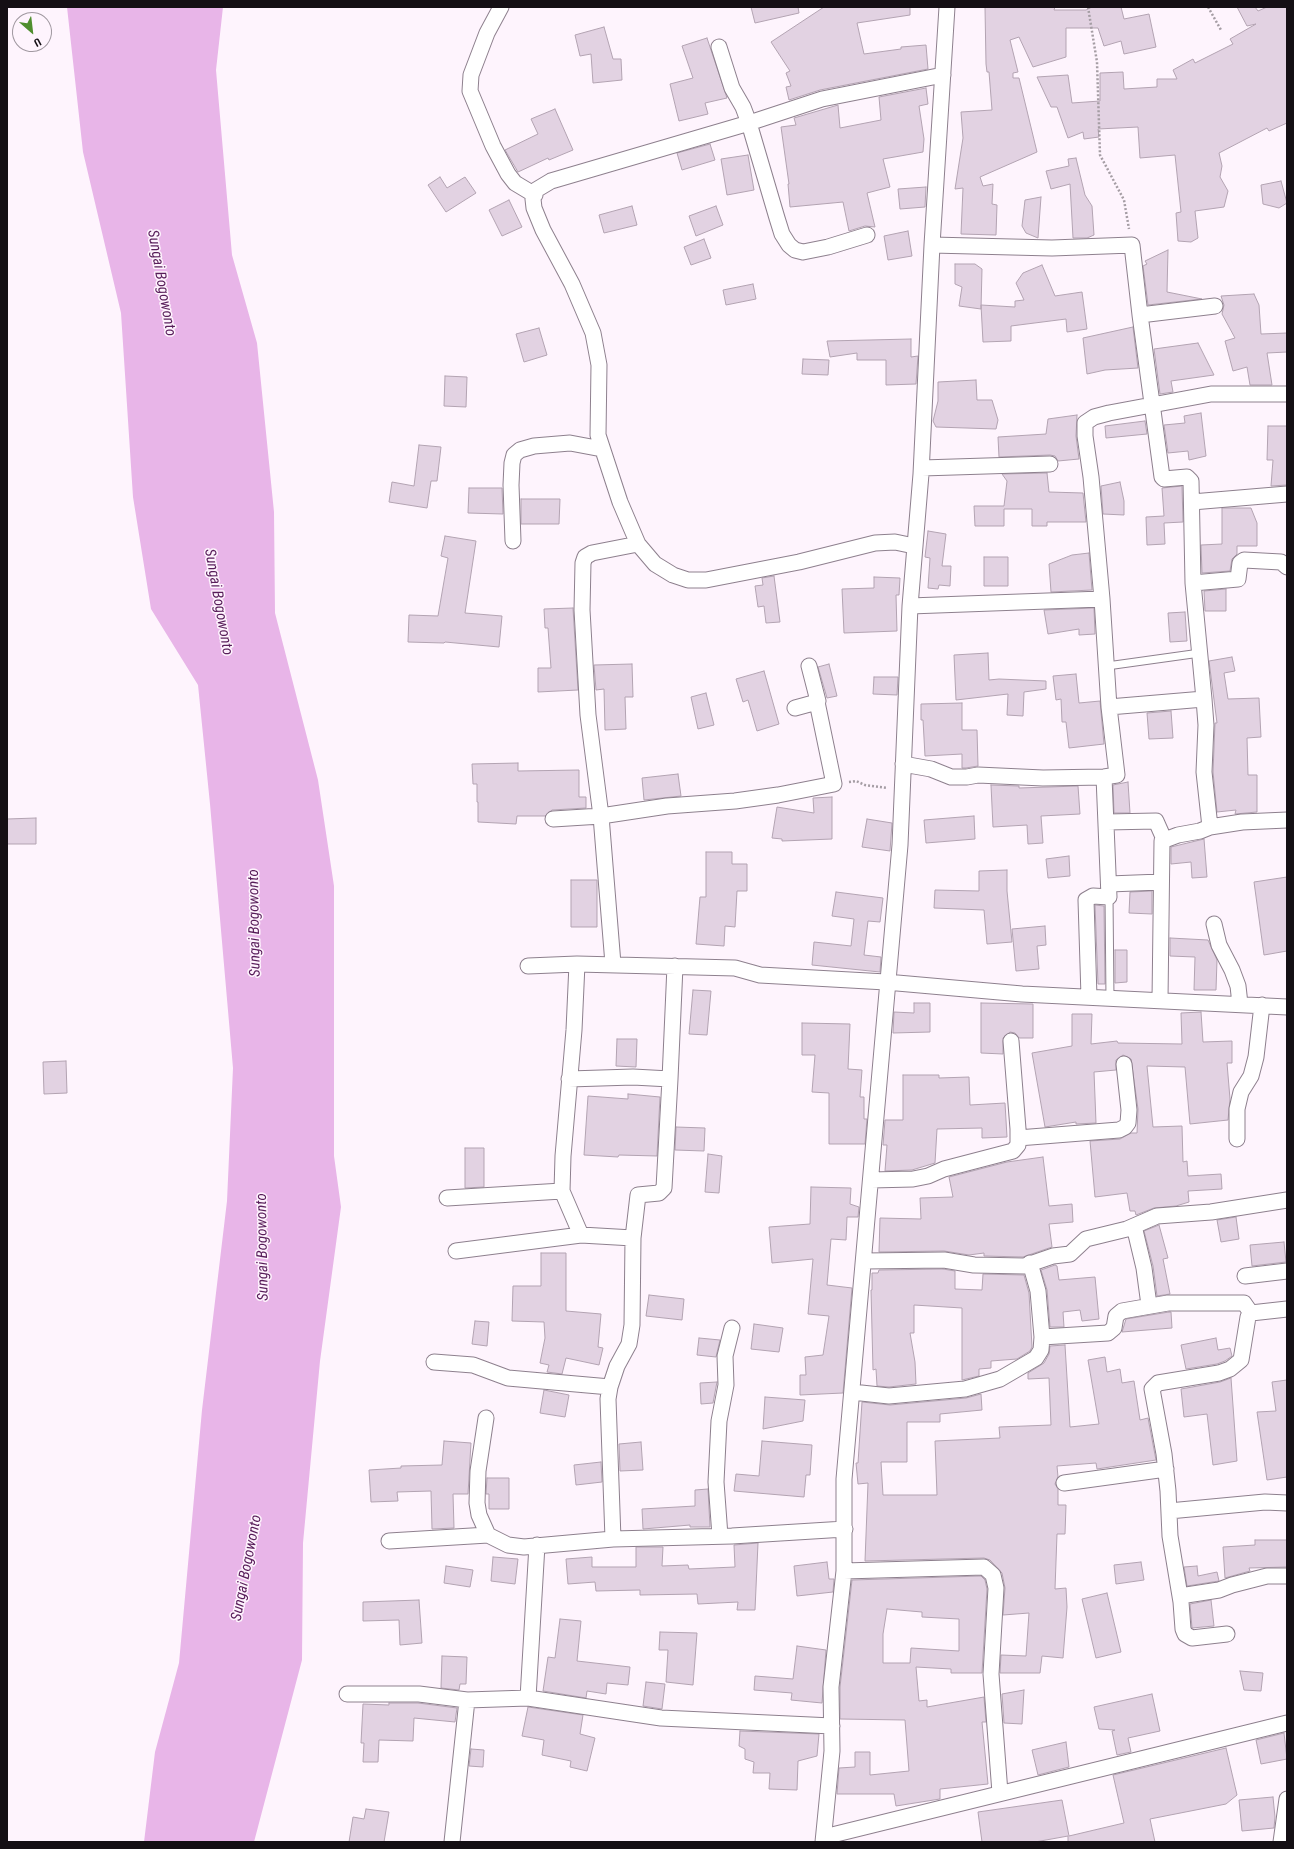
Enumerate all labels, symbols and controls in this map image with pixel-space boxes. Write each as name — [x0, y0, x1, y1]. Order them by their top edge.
north arrow — [12, 12, 52, 52]
text: U — [32, 35, 43, 49]
water label: Sungai Bogowonto — [143, 228, 179, 338]
water label: Sungai Bogowonto — [200, 547, 236, 657]
water label: Sungai Bogowonto — [245, 869, 265, 977]
water label: Sungai Bogowonto — [253, 1193, 273, 1301]
water label: Sungai Bogowonto — [228, 1514, 266, 1622]

